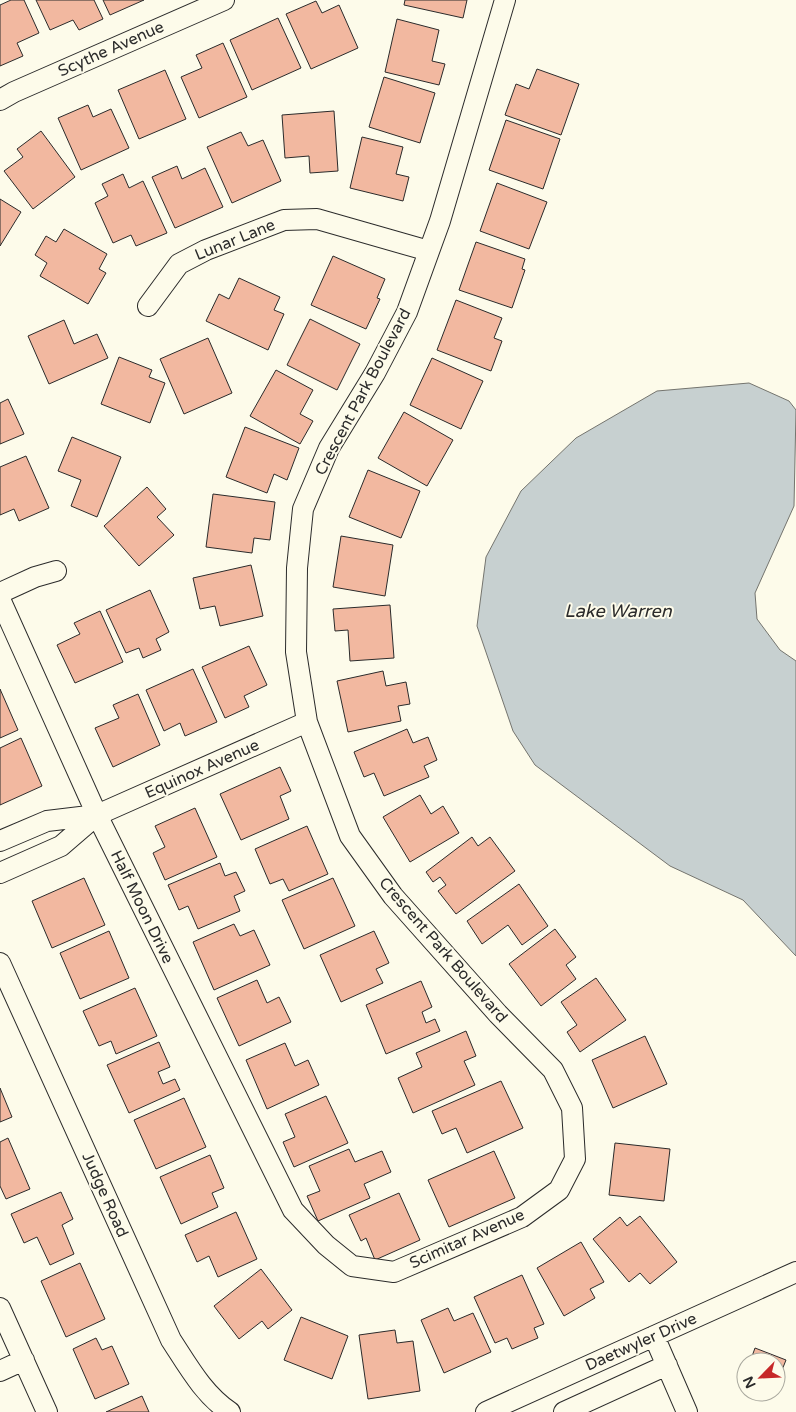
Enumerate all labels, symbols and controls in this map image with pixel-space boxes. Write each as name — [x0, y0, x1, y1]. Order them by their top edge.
street label: Scythe Avenue — [55, 17, 167, 81]
street label: Lunar Lane — [192, 215, 278, 265]
street label: Crescent Park Boulevard — [310, 305, 416, 479]
water label: Lake Warren — [564, 600, 673, 622]
street label: Equinox Avenue — [142, 735, 262, 803]
street label: Half Moon Drive — [106, 847, 178, 967]
street label: Crescent Park Boulevard — [374, 873, 512, 1027]
street label: Judge Road — [77, 1149, 133, 1241]
street label: Scimitar Avenue — [406, 1205, 528, 1273]
street label: Daetwyler Drive — [582, 1308, 700, 1376]
north arrow — [736, 1352, 786, 1402]
text: N — [740, 1373, 760, 1391]

